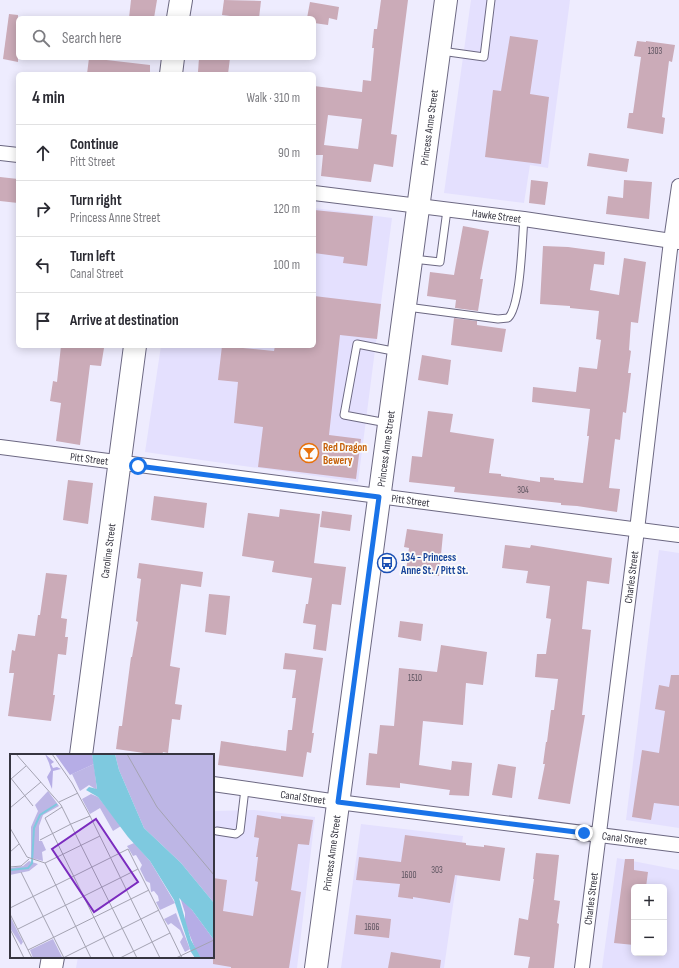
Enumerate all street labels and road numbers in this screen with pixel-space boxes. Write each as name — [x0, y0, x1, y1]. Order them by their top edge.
street label: Princess Anne Street — [417, 88, 441, 166]
street label: Hawke Street — [471, 206, 523, 225]
street label: Princess Anne Street — [374, 409, 397, 488]
street label: Pitt Street — [69, 450, 110, 468]
street label: Pitt Street — [391, 491, 431, 509]
street label: Caroline Street — [98, 522, 118, 579]
street label: Charles Street — [621, 549, 641, 604]
street label: Canal Street — [280, 787, 327, 807]
street label: Princess Anne Street — [320, 814, 343, 892]
street label: Canal Street — [601, 829, 648, 847]
street label: Charles Street — [581, 871, 601, 926]

